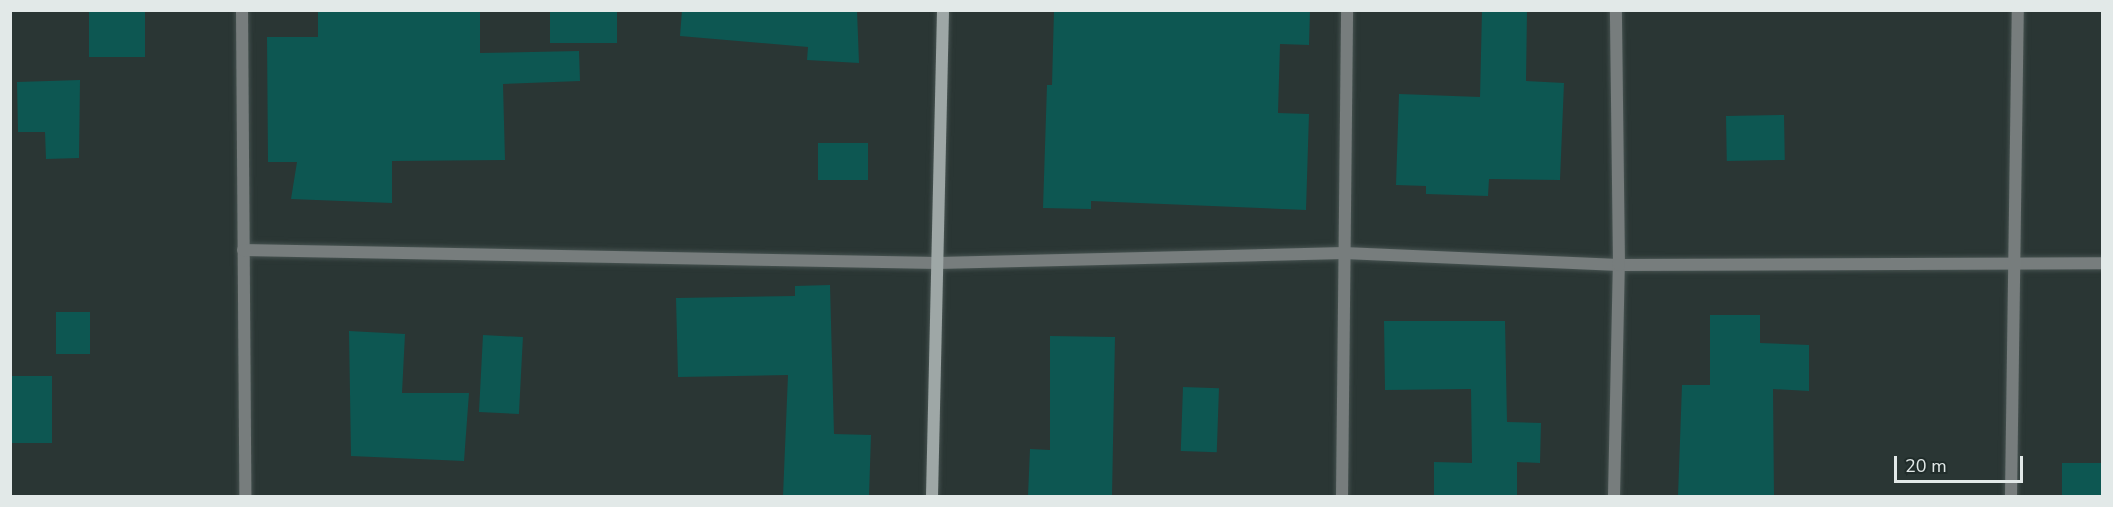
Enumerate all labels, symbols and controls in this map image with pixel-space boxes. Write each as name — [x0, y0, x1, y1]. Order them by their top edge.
scale bar — [1897, 444, 2026, 482]
text: 20 m — [1905, 454, 1947, 478]

